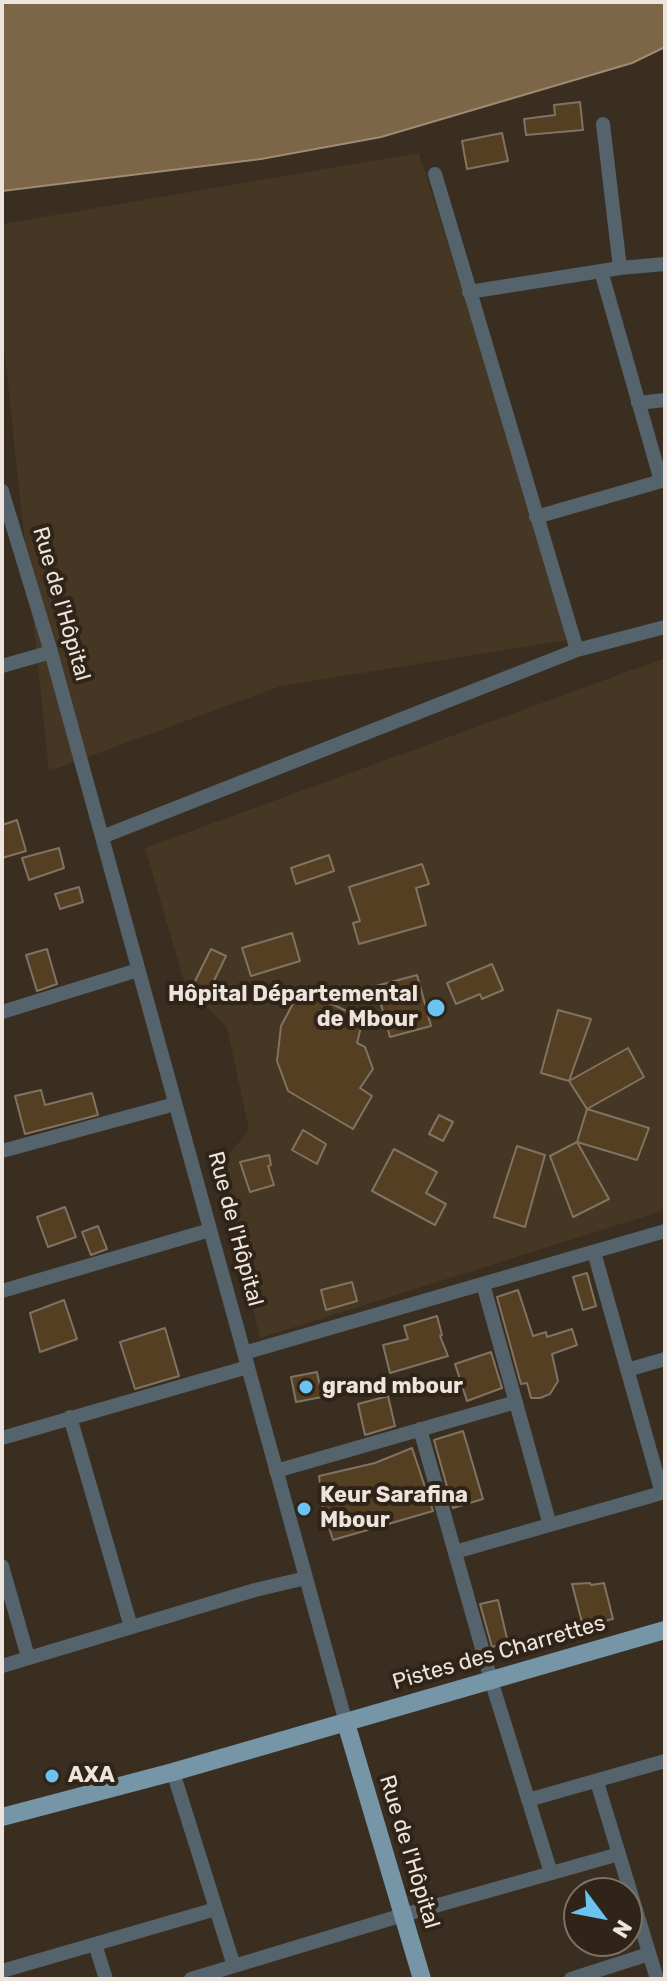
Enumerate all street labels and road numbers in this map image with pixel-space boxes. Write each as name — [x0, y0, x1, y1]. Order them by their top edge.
street label: Rue de l'Hôpital — [26, 524, 96, 684]
street label: Rue de l'Hôpital — [202, 1149, 268, 1309]
street label: Pistes des Charrettes — [390, 1610, 608, 1696]
street label: Rue de l'Hôpital — [373, 1772, 445, 1932]

